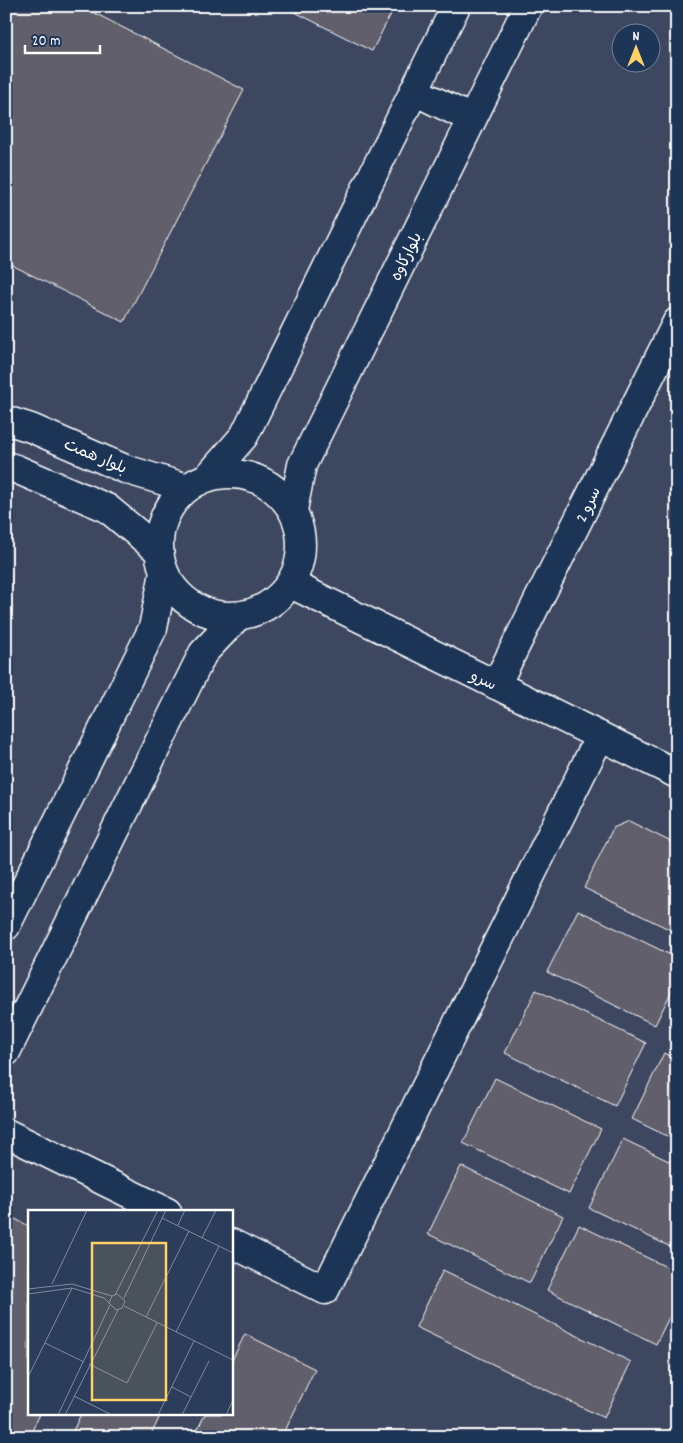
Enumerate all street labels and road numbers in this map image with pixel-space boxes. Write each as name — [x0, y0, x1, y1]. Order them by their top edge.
street label: بلوارکاوه — [386, 229, 429, 285]
street label: بلوار همت — [60, 434, 130, 481]
street label: سرو 2 — [571, 483, 608, 527]
street label: سرو — [465, 665, 500, 697]

